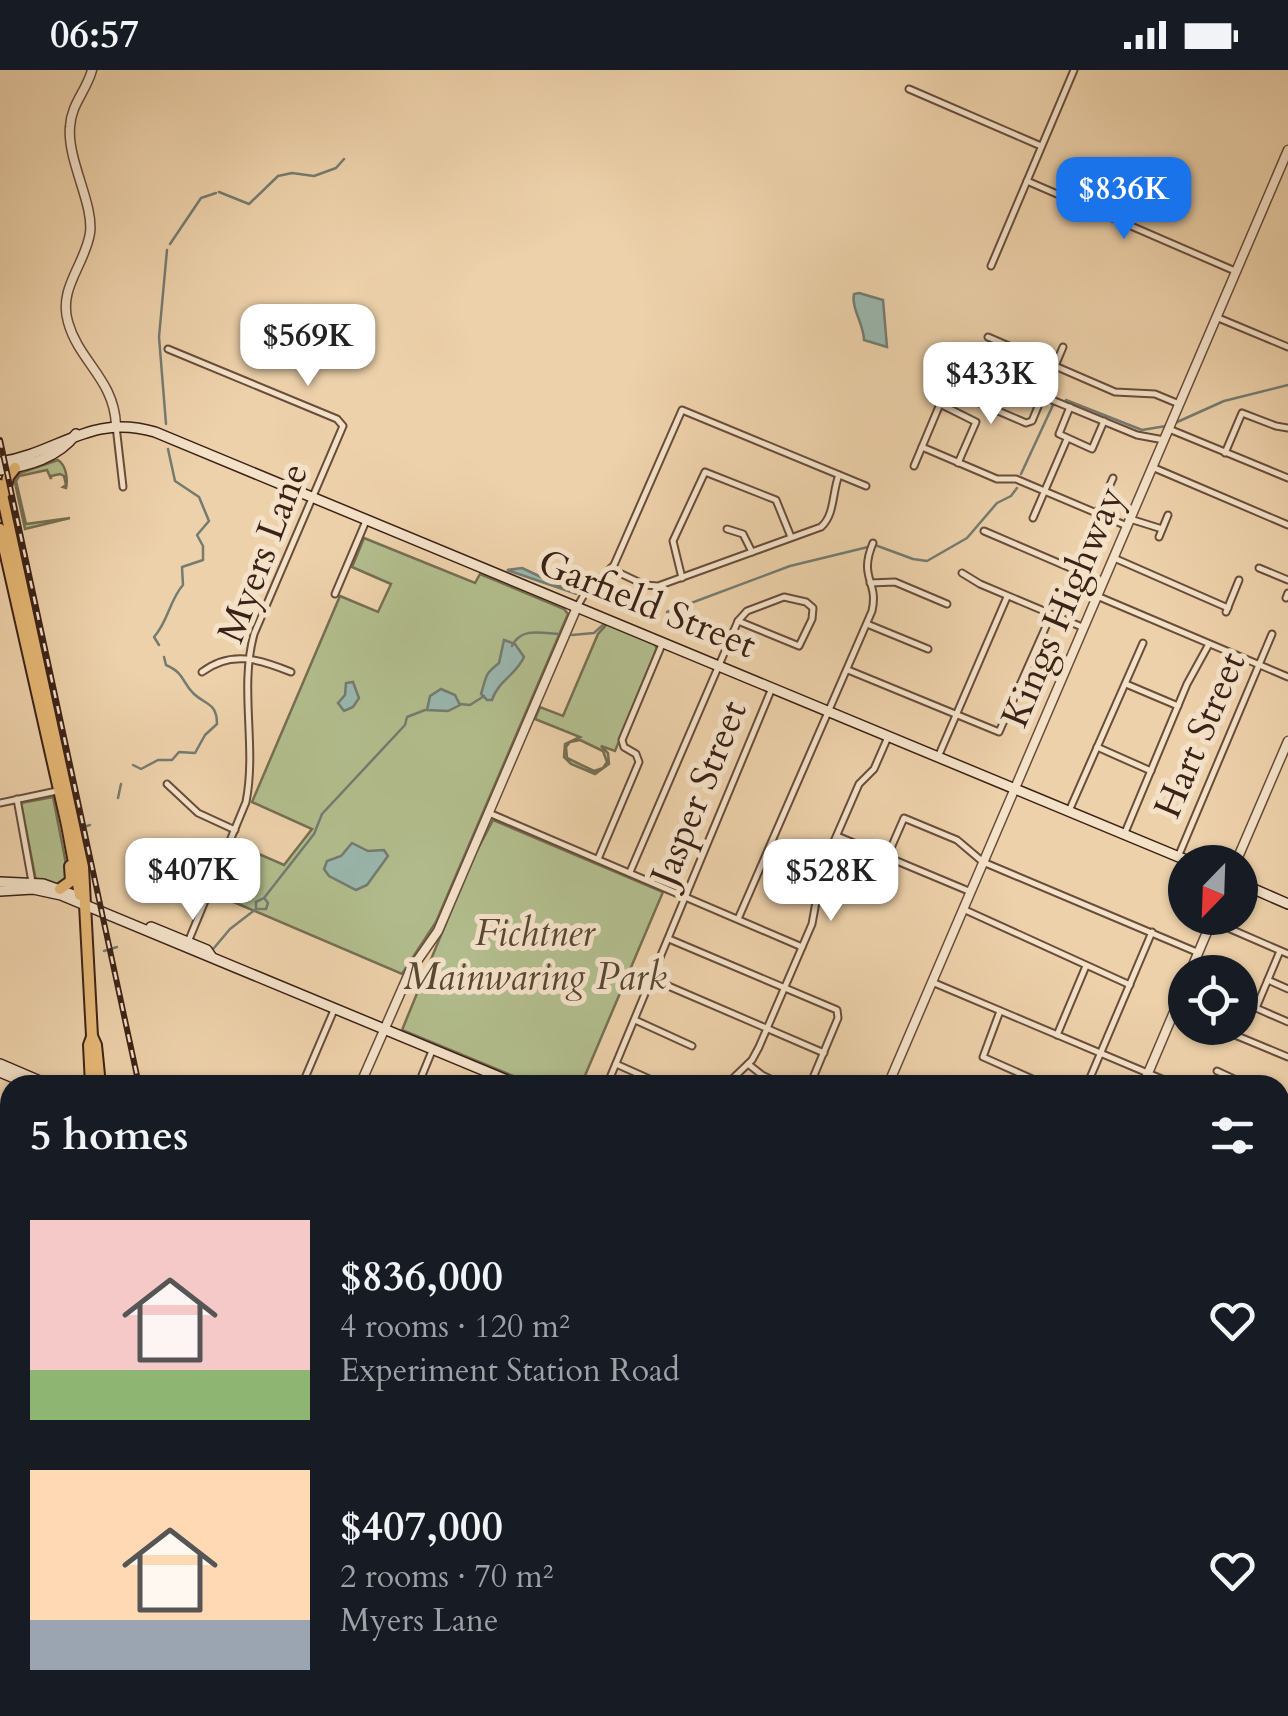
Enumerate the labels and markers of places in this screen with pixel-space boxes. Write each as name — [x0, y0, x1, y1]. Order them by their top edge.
pin: $836K — [1054, 157, 1194, 242]
pin: $569K — [238, 304, 378, 389]
pin: $433K — [921, 342, 1061, 427]
pin: $407K — [123, 838, 263, 923]
pin: $528K — [761, 839, 901, 924]

